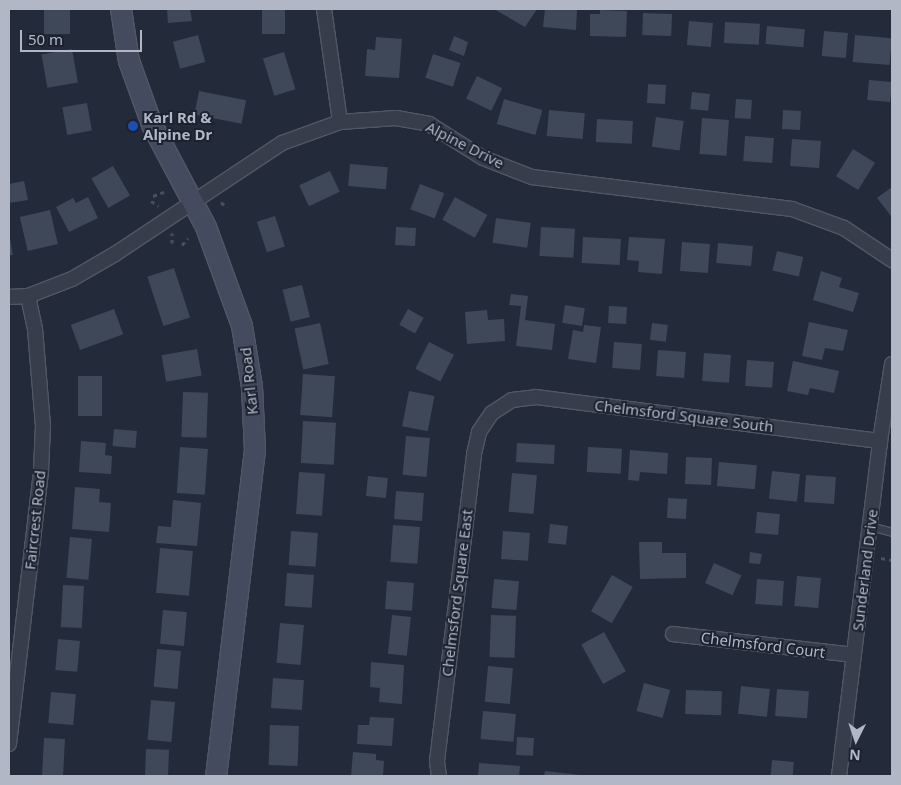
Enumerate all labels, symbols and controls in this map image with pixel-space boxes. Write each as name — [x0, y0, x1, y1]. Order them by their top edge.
scale bar — [22, 20, 145, 52]
text: 50 m — [28, 29, 63, 49]
place label: Karl Rd & Alpine Dr — [143, 108, 212, 143]
street label: Alpine Drive — [423, 118, 507, 172]
marker: Karl Rd & Alpine Dr — [127, 120, 139, 132]
street label: Karl Road — [237, 346, 261, 416]
street label: Chelmsford Square South — [593, 396, 775, 436]
street label: Faircrest Road — [21, 469, 49, 571]
street label: Chelmsford Square East — [438, 508, 476, 678]
street label: Sunderland Drive — [849, 508, 881, 632]
street label: Chelmsford Court — [700, 628, 826, 662]
north arrow — [831, 715, 881, 765]
text: N — [849, 746, 861, 765]

